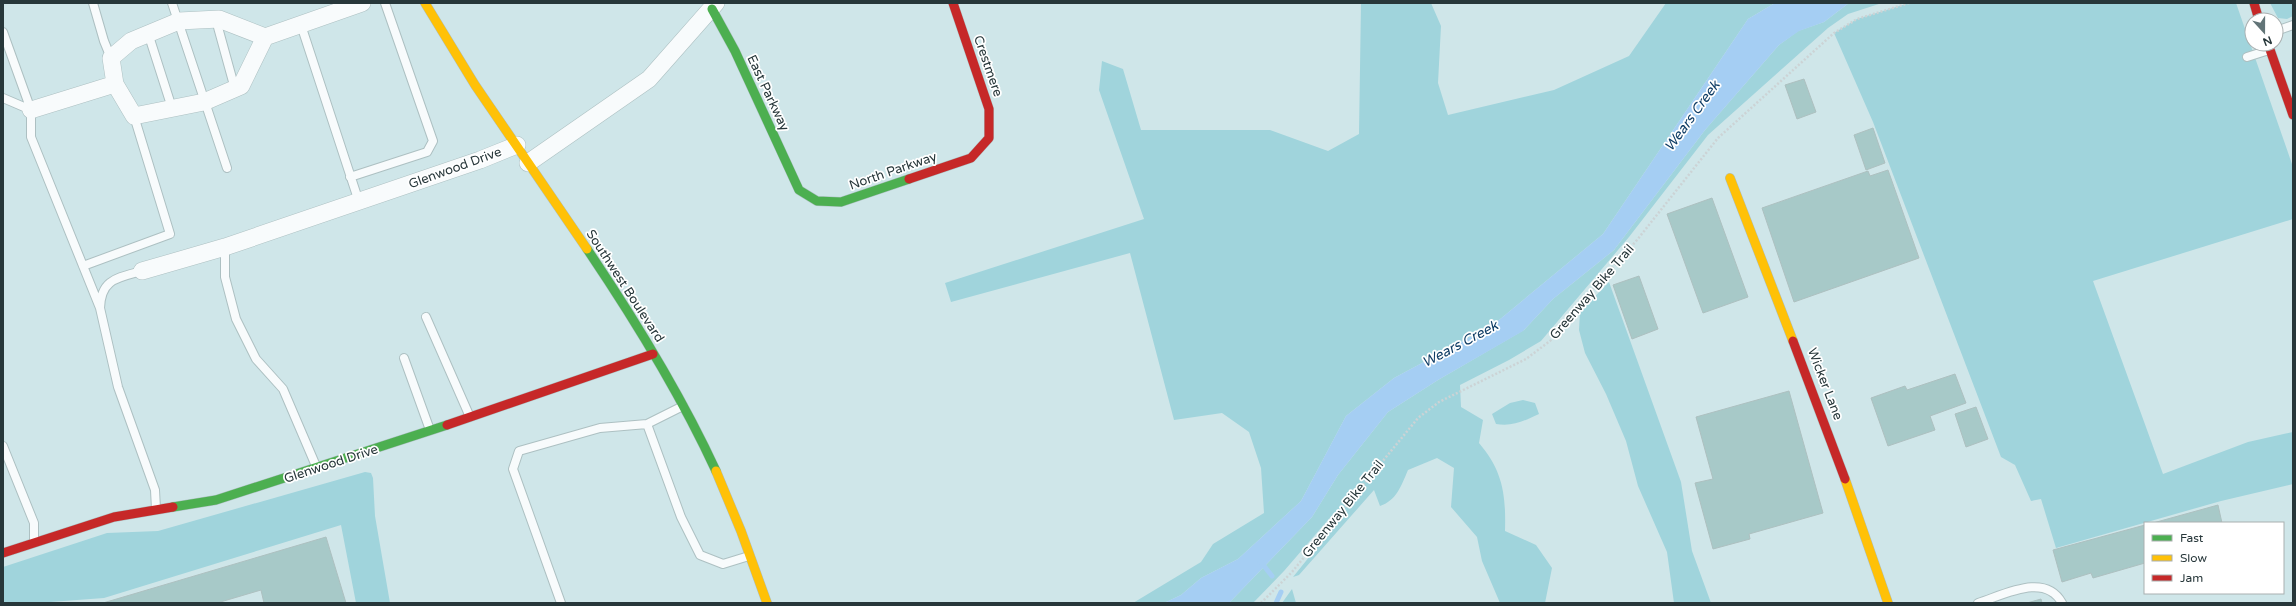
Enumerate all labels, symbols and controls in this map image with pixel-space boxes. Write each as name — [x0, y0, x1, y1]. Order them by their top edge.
north arrow — [2244, 12, 2284, 52]
street label: Crestmere — [970, 33, 1006, 99]
text: N — [2261, 33, 2274, 49]
street label: East Parkway — [743, 52, 793, 134]
water label: Wears Creek — [1661, 76, 1724, 155]
street label: Glenwood Drive — [406, 144, 504, 192]
street label: North Parkway — [847, 149, 939, 193]
street label: Southwest Boulevard — [583, 227, 667, 345]
street label: Greenway Bike Trail — [1546, 241, 1638, 343]
water label: Wears Creek — [1419, 316, 1502, 371]
street label: Wicker Lane — [1804, 346, 1846, 422]
street label: Glenwood Drive — [282, 441, 380, 487]
street label: Greenway Bike Trail — [1299, 457, 1387, 561]
legend — [2144, 522, 2284, 594]
text: Fast — [2180, 531, 2204, 545]
text: Slow — [2180, 551, 2207, 565]
text: Jam — [2180, 571, 2203, 585]

